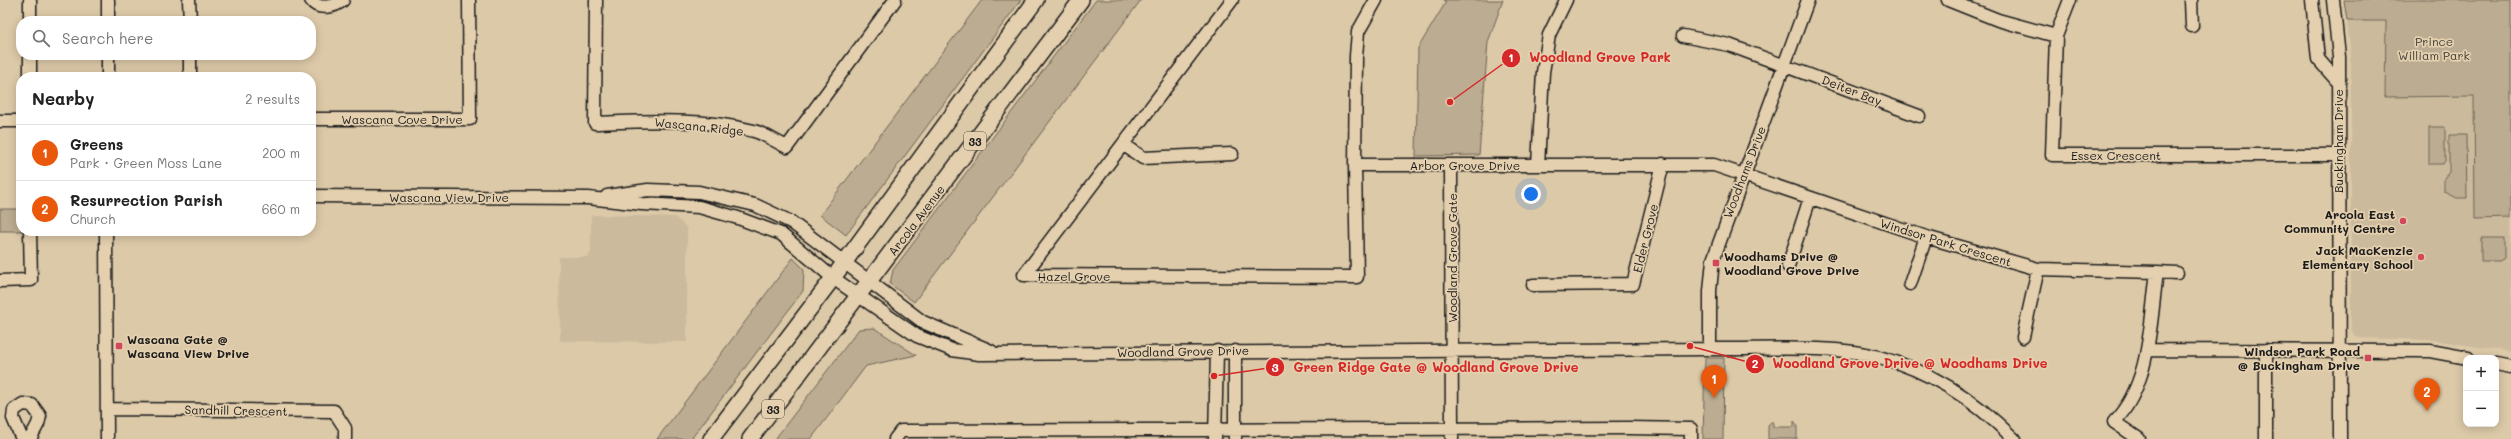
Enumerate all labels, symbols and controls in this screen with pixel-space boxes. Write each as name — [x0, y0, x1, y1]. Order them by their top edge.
search box — [16, 16, 316, 60]
icon: search — [30, 27, 52, 49]
text: Search here — [62, 28, 153, 48]
park label: Prince William Park — [2398, 33, 2470, 63]
callout: Woodland Grove Park — [1501, 45, 1679, 70]
text: Woodland Grove Park — [1529, 48, 1671, 65]
text: 1 — [1508, 49, 1514, 65]
street label: Deiter Bay — [1820, 71, 1884, 109]
text: Nearby — [32, 87, 94, 109]
street label: Buckingham Drive — [2330, 89, 2346, 193]
text: 2 results — [245, 90, 300, 107]
street label: Wascana Cove Drive — [341, 111, 463, 127]
street label: Wascana Ridge — [654, 113, 744, 139]
street label: Woodhams Drive — [1719, 124, 1769, 220]
road number: 33 — [964, 132, 986, 150]
text: Greens — [70, 134, 123, 154]
text: 1 — [42, 144, 48, 161]
text: 200 m — [262, 144, 300, 161]
street label: Essex Crescent — [2071, 147, 2161, 163]
text: Park · Green Moss Lane — [70, 154, 222, 171]
street label: Arbor Grove Drive — [1410, 157, 1520, 173]
street label: Arcola Avenue — [884, 181, 948, 259]
your location — [1521, 184, 1541, 204]
street label: Wascana View Drive — [389, 189, 509, 205]
text: Resurrection Parish — [70, 190, 222, 210]
street label: Woodland Grove Gate — [1444, 193, 1460, 323]
text: 2 — [41, 200, 49, 217]
text: 660 m — [262, 200, 300, 217]
street label: Elder Grove — [1629, 202, 1661, 274]
place label: Arcola East Community Centre — [2284, 206, 2395, 236]
text: Church — [70, 210, 115, 227]
street label: Windsor Park Crescent — [1878, 214, 2014, 270]
marker: Arcola East Community Centre — [2398, 216, 2408, 226]
place label: Jack MacKenzie Elementary School — [2302, 242, 2413, 272]
place label: Woodhams Drive @ Woodland Grove Drive — [1724, 248, 1859, 278]
marker: Jack MacKenzie Elementary School — [2416, 252, 2426, 262]
marker: Woodhams Drive @ Woodland Grove Drive — [1711, 258, 1721, 268]
street label: Hazel Grove — [1038, 268, 1110, 284]
place label: Wascana Gate @ Wascana View Drive — [127, 331, 249, 361]
marker: Wascana Gate @ Wascana View Drive — [114, 341, 124, 351]
street label: Woodland Grove Drive — [1117, 342, 1249, 360]
place label: Windsor Park Road @ Buckingham Drive — [2237, 343, 2360, 373]
callout: Woodland Grove Drive @ Woodhams Drive — [1745, 351, 2056, 376]
marker: Windsor Park Road @ Buckingham Drive — [2363, 353, 2373, 363]
text: Woodland Grove Drive @ Woodhams Drive — [1773, 354, 2048, 371]
callout: Green Ridge Gate @ Woodland Grove Drive — [1265, 355, 1586, 380]
text: 2 — [1752, 355, 1759, 371]
map controls — [2463, 355, 2499, 427]
button: + — [2463, 355, 2499, 391]
text: Green Ridge Gate @ Woodland Grove Drive — [1293, 358, 1579, 375]
text: 3 — [1271, 359, 1279, 375]
pin: 1 — [1701, 365, 1727, 398]
pin: 2 — [2414, 378, 2440, 411]
button: − — [2463, 391, 2499, 427]
road number: 33 — [762, 400, 784, 418]
street label: Sandhill Crescent — [184, 401, 288, 419]

